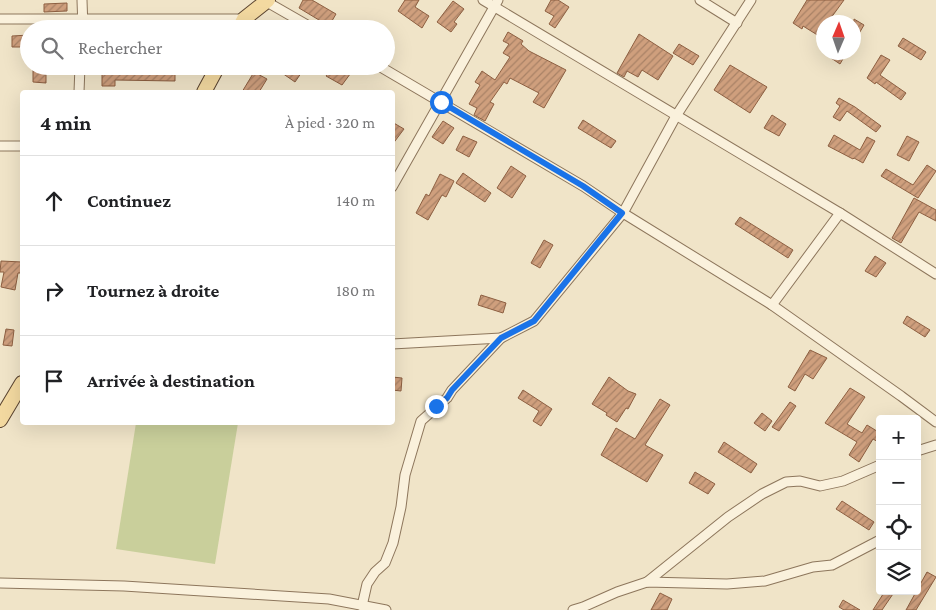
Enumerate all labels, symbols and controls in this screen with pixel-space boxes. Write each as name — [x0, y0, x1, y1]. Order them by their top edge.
north arrow — [816, 15, 861, 60]
search box — [20, 20, 395, 75]
icon: search — [38, 34, 66, 62]
text: Rechercher — [78, 37, 162, 58]
route start — [430, 91, 453, 114]
text: 4 min — [40, 111, 91, 135]
text: À pied · 320 m — [285, 114, 375, 131]
icon: ahead — [40, 187, 68, 215]
text: Continuez — [87, 190, 171, 211]
text: 140 m — [337, 192, 375, 209]
icon: right — [40, 277, 68, 305]
text: Tournez à droite — [87, 280, 219, 301]
text: 180 m — [336, 282, 375, 299]
icon: arrive — [40, 367, 68, 395]
text: Arrivée à destination — [87, 370, 255, 391]
route end — [425, 395, 448, 418]
map controls — [876, 415, 921, 595]
button: + — [876, 415, 921, 460]
button: − — [876, 460, 921, 505]
button: locate — [876, 505, 921, 550]
button: layers — [876, 550, 921, 595]

